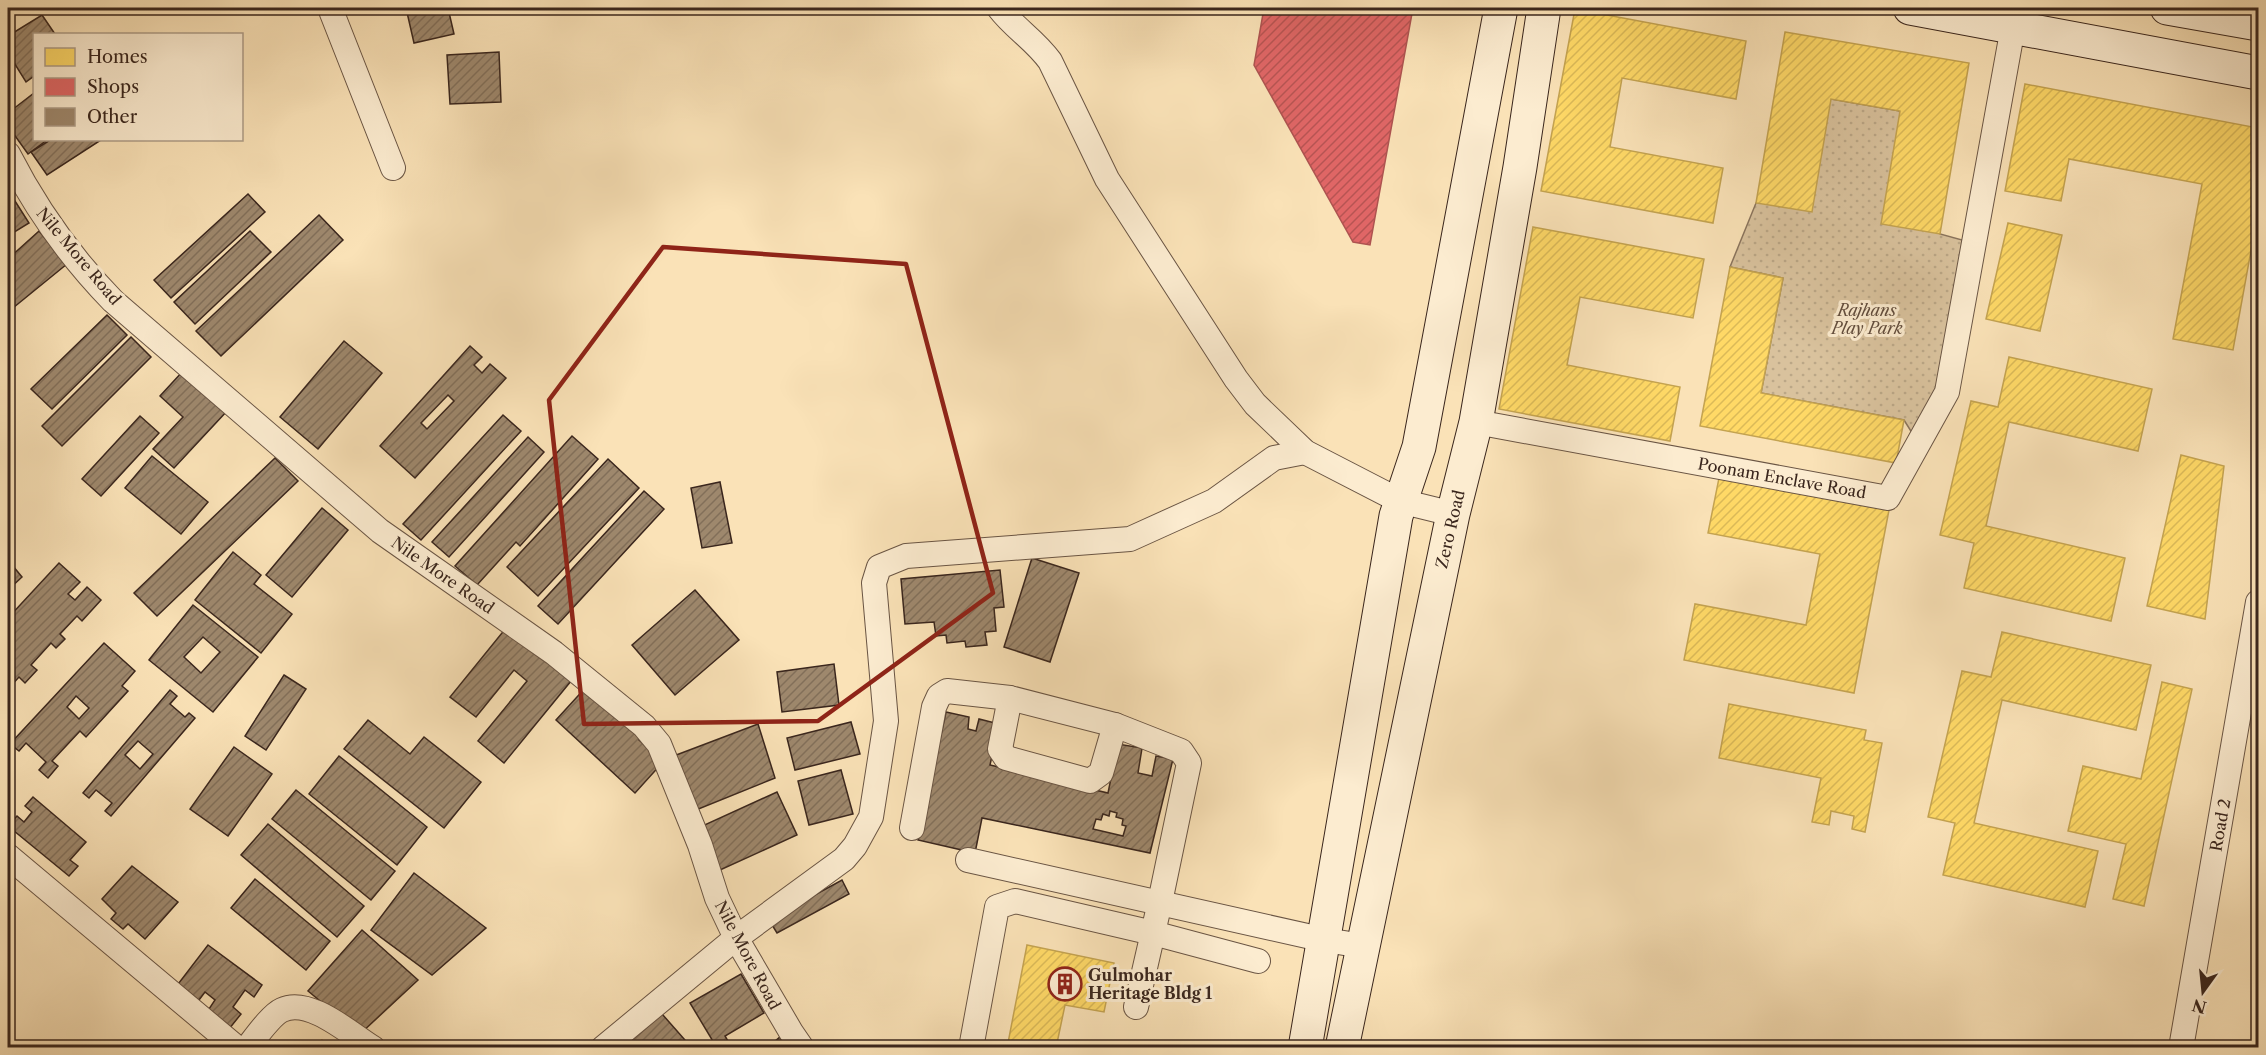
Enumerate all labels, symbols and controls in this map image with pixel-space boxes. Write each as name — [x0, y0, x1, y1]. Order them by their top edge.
legend — [33, 33, 243, 141]
text: Homes — [87, 46, 148, 68]
text: Shops — [87, 76, 139, 98]
text: Other — [87, 106, 138, 128]
street label: Nile More Road — [32, 203, 126, 309]
park label: Rajhans Play Park — [1829, 300, 1903, 338]
street label: Poonam Enclave Road — [1696, 453, 1868, 503]
street label: Zero Road — [1431, 488, 1469, 570]
street label: Nile More Road — [388, 532, 498, 618]
street label: Road 2 — [2206, 797, 2234, 853]
street label: Nile More Road — [711, 897, 785, 1013]
north arrow — [2173, 962, 2233, 1022]
place label: Gulmohar Heritage Bldg 1 — [1088, 965, 1213, 1003]
building icon: Gulmohar Heritage Bldg 1 — [1047, 966, 1083, 1002]
text: N — [2190, 995, 2208, 1018]

